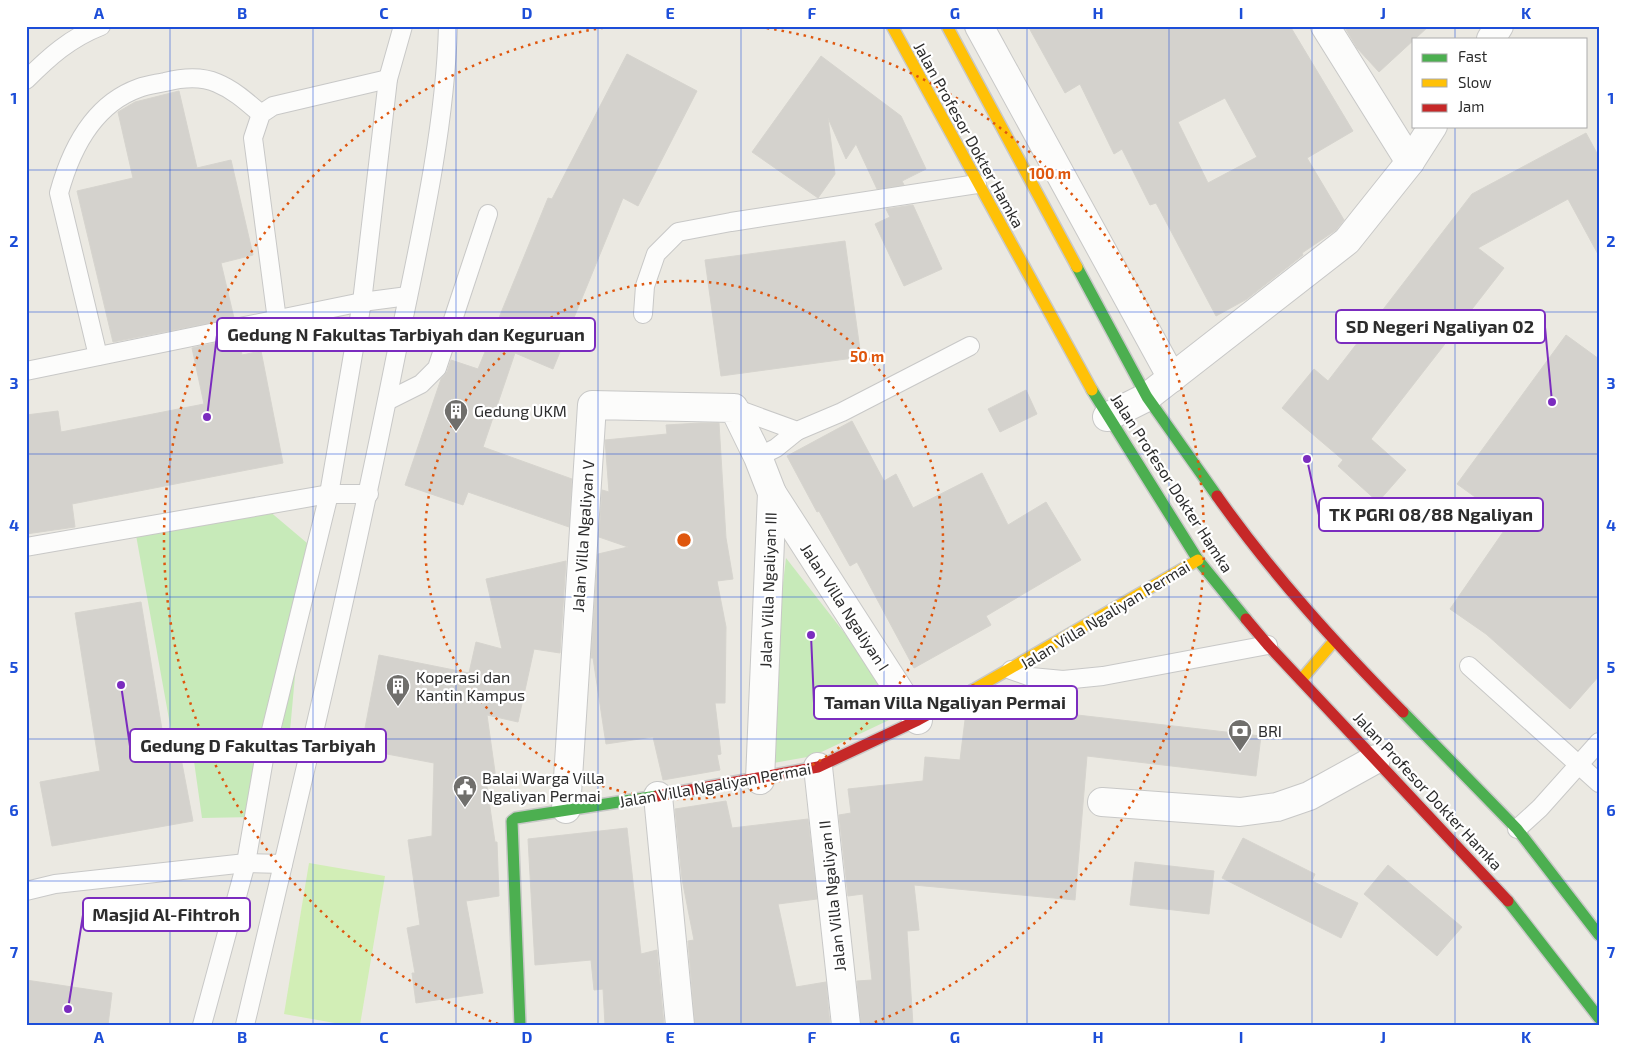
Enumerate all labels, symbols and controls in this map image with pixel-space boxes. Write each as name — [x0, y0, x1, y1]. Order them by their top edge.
text: A — [94, 3, 105, 22]
text: B — [237, 3, 247, 22]
text: C — [379, 3, 389, 22]
text: D — [522, 3, 533, 22]
text: E — [665, 3, 675, 22]
text: F — [808, 3, 817, 22]
text: G — [950, 3, 960, 22]
text: H — [1092, 3, 1104, 22]
text: I — [1239, 3, 1243, 22]
text: J — [1380, 3, 1386, 22]
text: K — [1521, 3, 1532, 22]
legend — [1412, 38, 1588, 128]
street label: Jalan Profesor Dokter Hamka — [910, 39, 1028, 231]
text: Fast — [1458, 47, 1488, 65]
text: Slow — [1458, 73, 1492, 91]
text: 1 — [11, 88, 17, 107]
text: 1 — [1608, 88, 1614, 107]
text: Jam — [1458, 97, 1484, 115]
text: 100 m — [1029, 164, 1071, 182]
text: 2 — [9, 231, 19, 250]
text: 2 — [1606, 231, 1616, 250]
callout: SD Negeri Ngaliyan 02 — [1336, 310, 1545, 343]
text: SD Negeri Ngaliyan 02 — [1346, 315, 1534, 337]
callout: Gedung N Fakultas Tarbiyah dan Keguruan — [217, 318, 595, 351]
text: Gedung N Fakultas Tarbiyah dan Keguruan — [227, 323, 585, 345]
text: 50 m — [850, 347, 884, 365]
text: 3 — [9, 373, 19, 392]
text: 3 — [1606, 373, 1616, 392]
street label: Jalan Profesor Dokter Hamka — [1107, 390, 1237, 576]
building icon: Gedung UKM — [443, 398, 469, 432]
place label: Gedung UKM — [474, 401, 567, 420]
street label: Jalan Villa Ngaliyan V — [568, 459, 597, 613]
callout: TK PGRI 08/88 Ngaliyan — [1319, 498, 1543, 531]
text: TK PGRI 08/88 Ngaliyan — [1329, 503, 1533, 525]
street label: Jalan Villa Ngaliyan III — [755, 512, 780, 668]
text: 4 — [9, 515, 19, 534]
text: 4 — [1606, 515, 1616, 534]
centre of rings — [675, 531, 693, 549]
street label: Jalan Villa Ngaliyan I — [797, 540, 894, 674]
street label: Jalan Villa Ngaliyan Permai — [1016, 556, 1193, 673]
text: 5 — [10, 657, 19, 676]
text: 5 — [1607, 657, 1616, 676]
place label: Koperasi dan Kantin Kampus — [416, 667, 525, 704]
building icon: Koperasi dan Kantin Kampus — [385, 673, 411, 707]
callout: Taman Villa Ngaliyan Permai — [814, 686, 1077, 719]
text: Taman Villa Ngaliyan Permai — [824, 691, 1066, 713]
street label: Jalan Profesor Dokter Hamka — [1350, 708, 1507, 874]
bank icon: BRI — [1227, 718, 1253, 752]
place label: BRI — [1258, 721, 1282, 740]
callout: Gedung D Fakultas Tarbiyah — [130, 729, 386, 762]
text: Gedung D Fakultas Tarbiyah — [140, 734, 376, 756]
street label: Jalan Villa Ngaliyan Permai — [617, 758, 812, 811]
place label: Balai Warga Villa Ngaliyan Permai — [482, 768, 605, 805]
public building icon: Balai Warga Villa Ngaliyan Permai — [452, 774, 478, 808]
text: 6 — [9, 800, 19, 819]
text: 6 — [1606, 800, 1616, 819]
street label: Jalan Villa Ngaliyan II — [814, 820, 849, 973]
callout: Masjid Al-Fihtroh — [83, 898, 250, 931]
text: Masjid Al-Fihtroh — [92, 903, 240, 925]
text: 7 — [10, 942, 19, 961]
text: 7 — [1607, 942, 1616, 961]
text: A — [94, 1027, 105, 1046]
text: B — [237, 1027, 247, 1046]
text: C — [379, 1027, 389, 1046]
text: D — [522, 1027, 533, 1046]
text: E — [665, 1027, 675, 1046]
text: F — [808, 1027, 817, 1046]
text: G — [950, 1027, 960, 1046]
text: H — [1092, 1027, 1104, 1046]
text: I — [1239, 1027, 1243, 1046]
text: J — [1380, 1027, 1386, 1046]
text: K — [1521, 1027, 1532, 1046]

